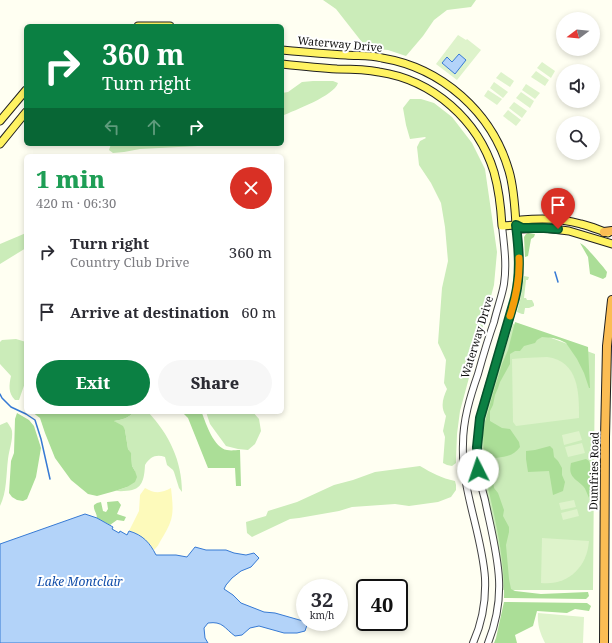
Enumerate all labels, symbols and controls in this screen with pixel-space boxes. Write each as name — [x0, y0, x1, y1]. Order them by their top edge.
north arrow — [556, 12, 600, 56]
map controls — [556, 12, 600, 160]
street label: Waterway Drive — [297, 32, 383, 55]
text: 360 m — [102, 35, 184, 73]
icon: right — [36, 40, 88, 92]
button: sound — [556, 64, 600, 108]
text: Turn right — [102, 71, 191, 95]
icon: left — [101, 116, 123, 138]
icon: ahead — [143, 116, 165, 138]
icon: right — [185, 116, 207, 138]
button: search — [556, 116, 600, 160]
text: 1 min — [36, 162, 105, 195]
button: close — [230, 167, 272, 209]
pin — [541, 188, 575, 229]
text: 420 m · 06:30 — [36, 194, 116, 212]
icon: arrive — [547, 194, 569, 216]
text: Turn right — [70, 233, 149, 253]
icon: right — [36, 241, 58, 263]
text: 360 m — [229, 242, 272, 262]
text: Country Club Drive — [70, 253, 189, 271]
street label: Waterway Drive — [457, 294, 496, 380]
icon: arrive — [36, 301, 58, 323]
text: Arrive at destination — [70, 302, 229, 322]
text: 60 m — [241, 302, 276, 322]
button: Exit — [36, 360, 150, 406]
button: Share — [158, 360, 272, 406]
street label: Dumfries Road — [585, 431, 602, 510]
position arrow — [457, 449, 499, 491]
water label: Lake Montclair — [36, 573, 123, 590]
speed limit sign: 40 — [356, 579, 408, 631]
text: 32 — [311, 586, 333, 613]
text: km/h — [310, 608, 334, 622]

